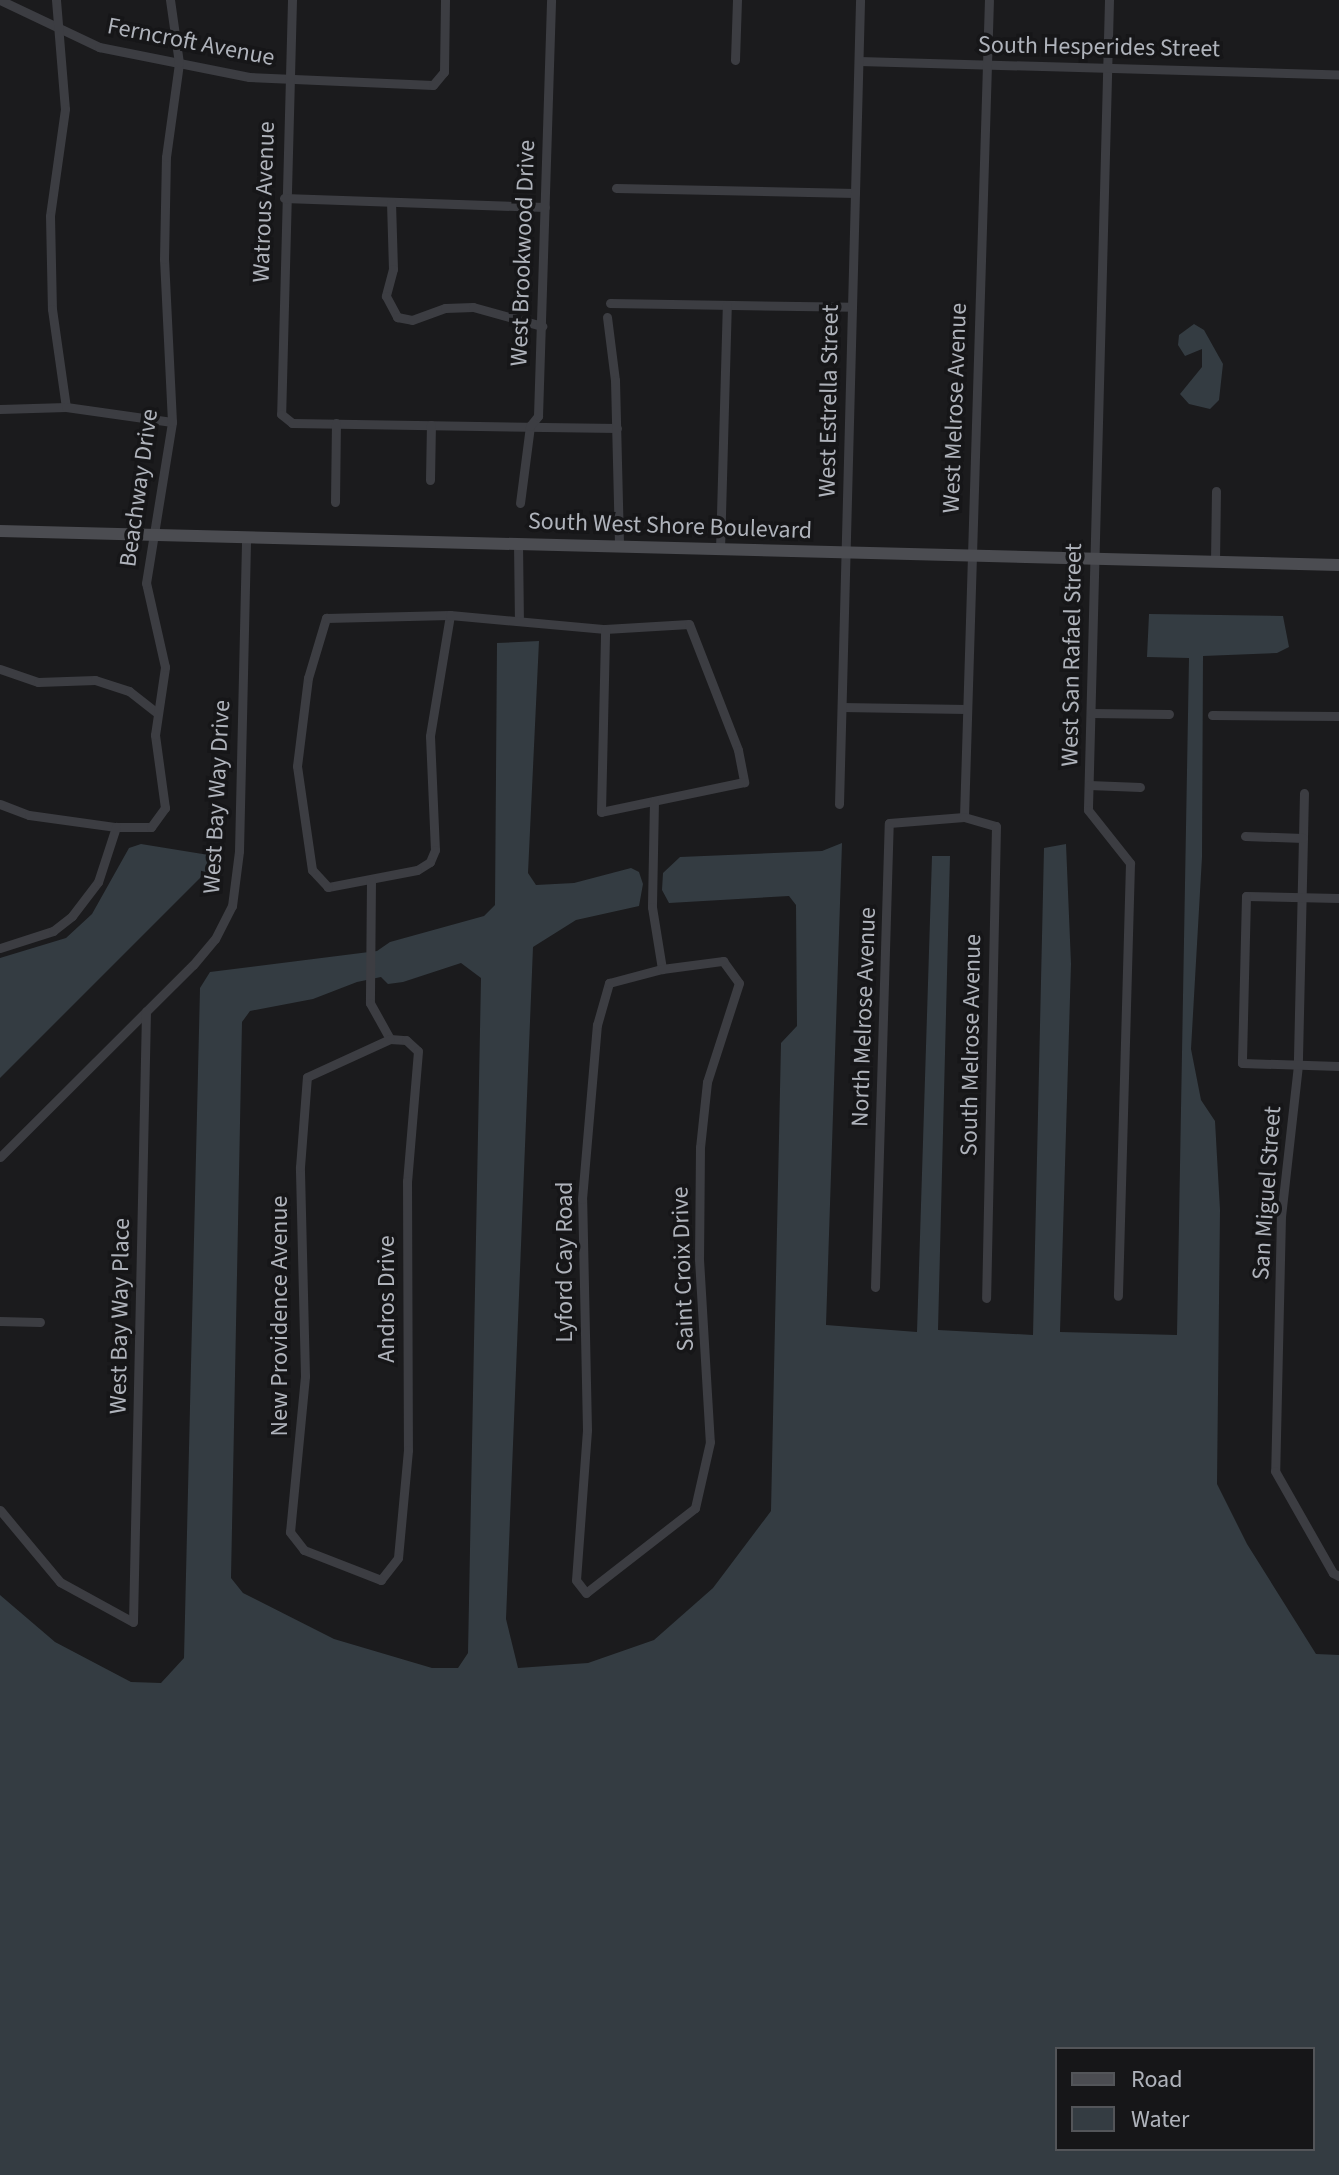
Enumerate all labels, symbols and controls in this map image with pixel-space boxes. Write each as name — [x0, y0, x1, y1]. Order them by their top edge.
street label: Ferncroft Avenue — [105, 12, 277, 72]
street label: South Hesperides Street — [978, 30, 1220, 64]
street label: Watrous Avenue — [247, 121, 281, 283]
street label: West Brookwood Drive — [505, 139, 541, 367]
street label: West Melrose Avenue — [937, 302, 973, 514]
street label: West Estrella Street — [813, 304, 845, 498]
street label: Beachway Drive — [114, 407, 164, 569]
street label: South West Shore Boulevard — [527, 507, 813, 545]
street label: West San Rafael Street — [1056, 543, 1088, 767]
street label: West Bay Way Drive — [198, 699, 236, 895]
street label: North Melrose Avenue — [846, 907, 882, 1127]
street label: South Melrose Avenue — [955, 934, 987, 1156]
street label: San Miguel Street — [1247, 1105, 1287, 1281]
street label: Lyford Cay Road — [551, 1181, 579, 1343]
street label: Saint Croix Drive — [666, 1186, 700, 1352]
street label: New Providence Avenue — [266, 1196, 294, 1436]
street label: West Bay Way Place — [104, 1218, 136, 1414]
street label: Andros Drive — [373, 1235, 401, 1363]
legend — [1055, 2047, 1315, 2151]
text: Road — [1131, 2062, 1183, 2097]
text: Water — [1131, 2102, 1189, 2137]

